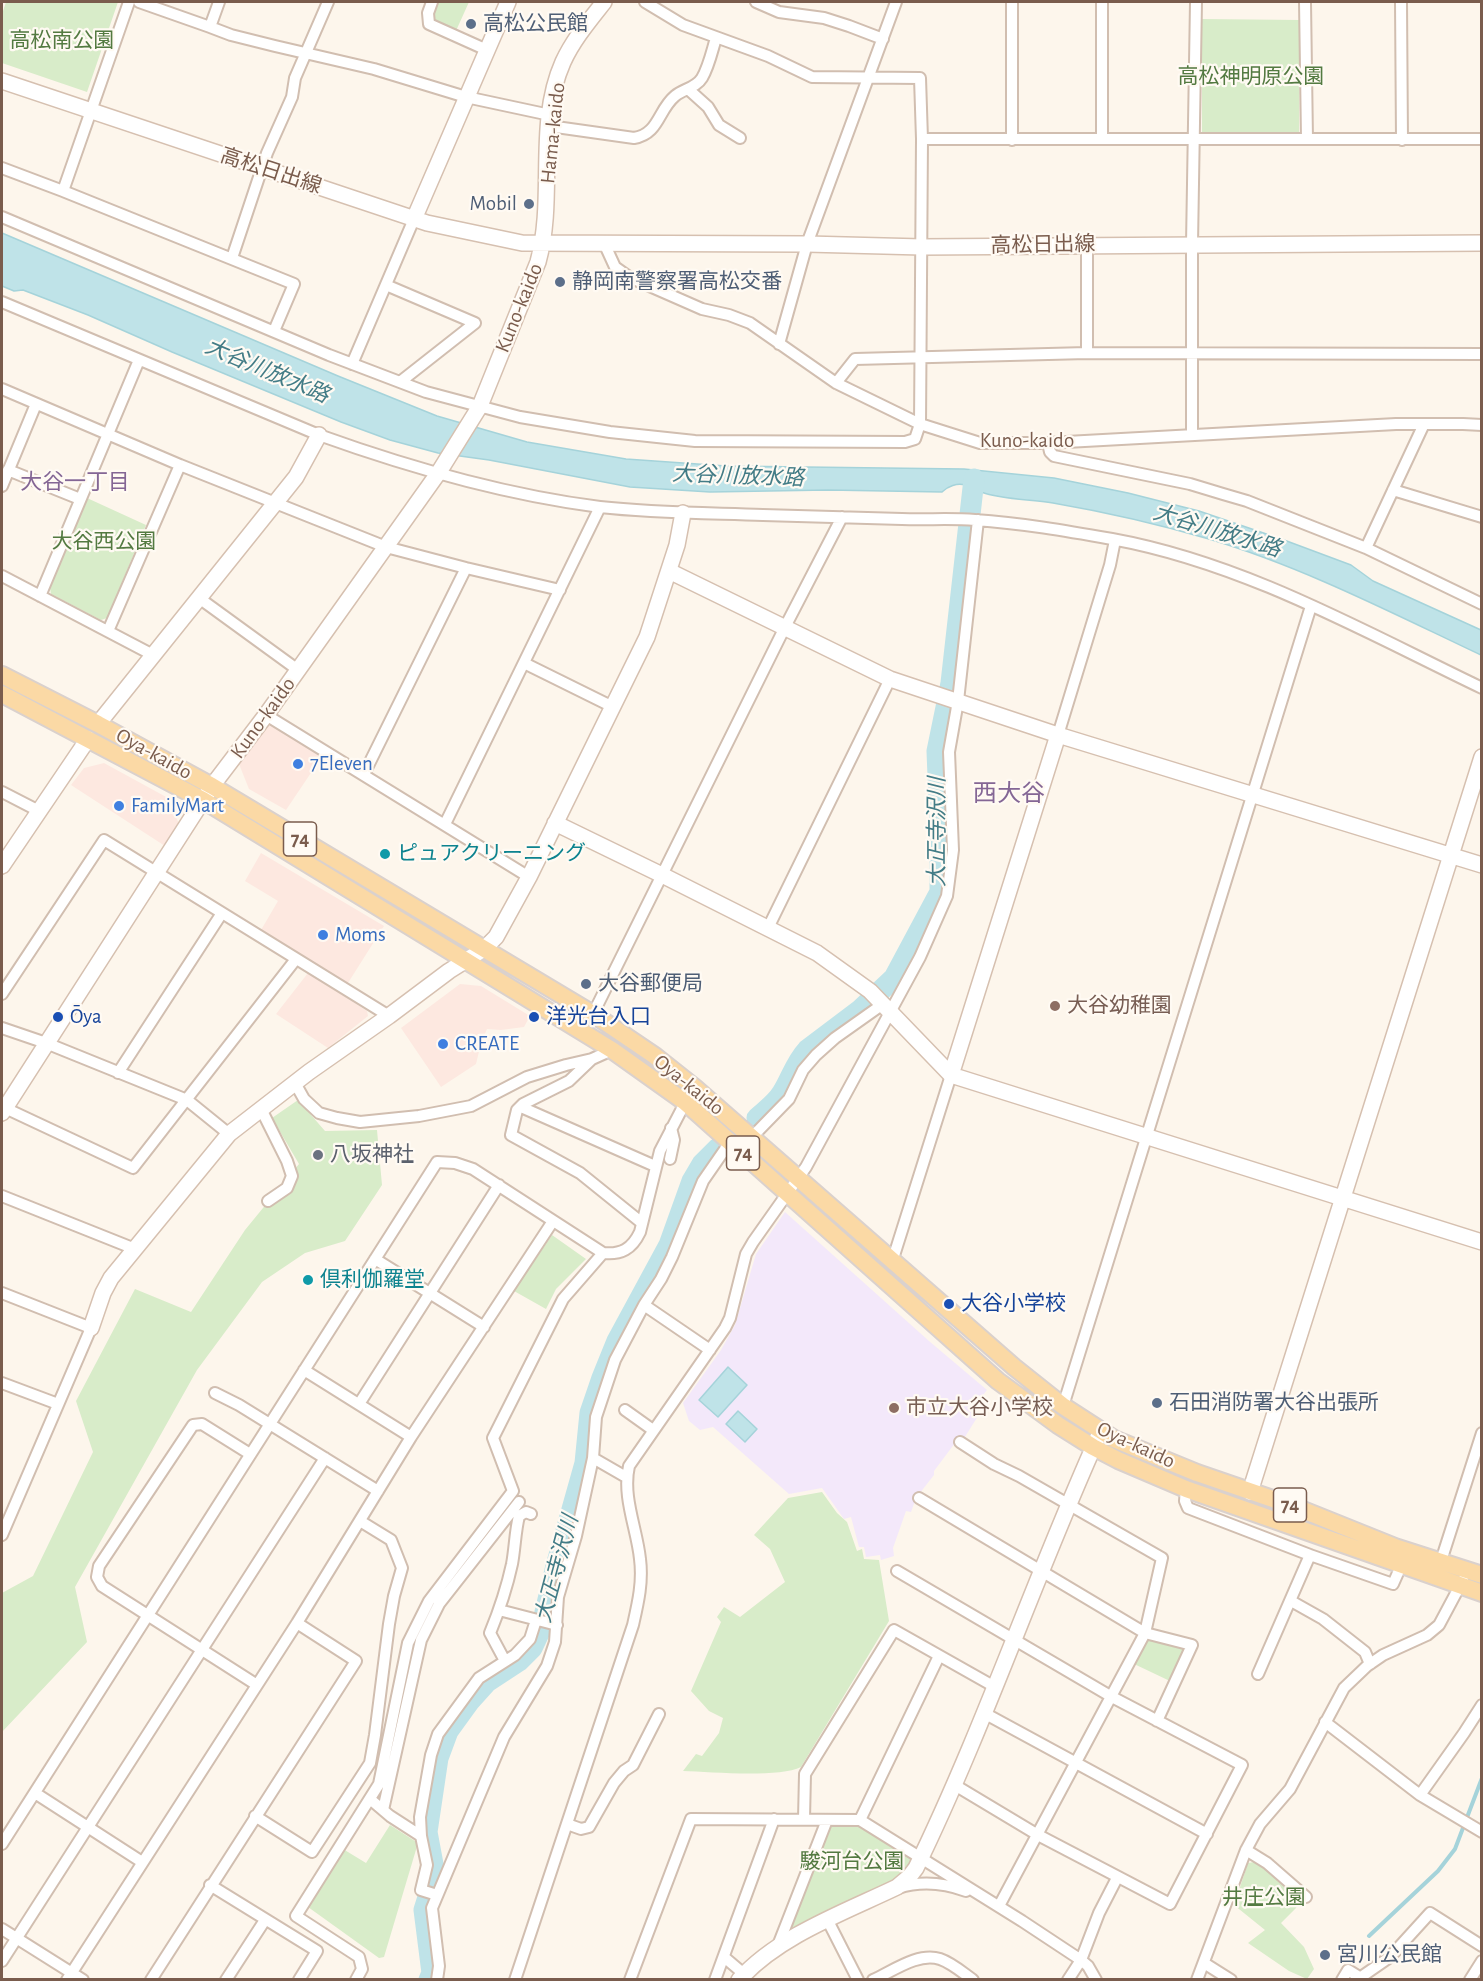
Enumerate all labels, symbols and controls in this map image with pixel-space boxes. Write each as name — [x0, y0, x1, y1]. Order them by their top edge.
place label: 高松公民館 — [483, 11, 588, 37]
marker: 高松公民館 — [464, 17, 478, 31]
park label: 高松南公園 — [10, 28, 114, 54]
park label: 高松神明原公園 — [1178, 64, 1324, 90]
street label: Hama-kaido — [535, 81, 571, 185]
street label: 高松日出線 — [217, 143, 325, 199]
place label: Mobil — [469, 191, 517, 217]
marker: Mobil — [522, 197, 536, 211]
street label: 高松日出線 — [990, 231, 1096, 259]
street label: Kuno-kaido — [490, 260, 548, 356]
place label: 静岡南警察署高松交番 — [572, 269, 782, 295]
marker: 静岡南警察署高松交番 — [553, 275, 567, 289]
water label: 大谷川放水路 — [201, 333, 333, 409]
street label: Kuno-kaido — [980, 428, 1074, 454]
water label: 大谷川放水路 — [672, 461, 804, 491]
district label: 大谷一丁目 — [20, 469, 130, 495]
water label: 大谷川放水路 — [1150, 499, 1284, 563]
park label: 大谷西公園 — [52, 529, 156, 555]
street label: Kuno-kaido — [225, 672, 301, 764]
street label: Oya-kaido — [111, 723, 197, 785]
place label: 7Eleven — [310, 751, 373, 777]
marker: 7Eleven — [291, 757, 305, 771]
water label: 大正寺沢川 — [924, 777, 950, 887]
district label: 西大谷 — [973, 780, 1045, 808]
place label: FamilyMart — [131, 793, 224, 819]
marker: FamilyMart — [112, 799, 126, 813]
road number: 74 — [284, 822, 316, 856]
place label: ピュアクリーニング — [397, 841, 586, 867]
marker: ピュアクリーニング — [378, 847, 392, 861]
place label: Moms — [335, 922, 386, 948]
marker: Moms — [316, 928, 330, 942]
place label: 大谷郵便局 — [598, 971, 703, 997]
marker: 大谷郵便局 — [579, 977, 593, 991]
place label: 大谷幼稚園 — [1067, 993, 1172, 1019]
marker: 大谷幼稚園 — [1048, 999, 1062, 1013]
place label: Ōya — [70, 1004, 102, 1030]
place label: 洋光台入口 — [546, 1004, 651, 1030]
marker: Ōya — [51, 1010, 65, 1024]
marker: 洋光台入口 — [527, 1010, 541, 1024]
place label: CREATE — [455, 1031, 519, 1057]
marker: CREATE — [436, 1037, 450, 1051]
street label: Oya-kaido — [649, 1049, 729, 1121]
road number: 74 — [726, 1136, 760, 1170]
place label: 八坂神社 — [330, 1142, 414, 1168]
marker: 八坂神社 — [311, 1148, 325, 1162]
place label: 倶利伽羅堂 — [320, 1267, 425, 1293]
marker: 倶利伽羅堂 — [301, 1273, 315, 1287]
place label: 大谷小学校 — [961, 1291, 1066, 1317]
marker: 大谷小学校 — [942, 1297, 956, 1311]
place label: 石田消防署大谷出張所 — [1169, 1390, 1379, 1416]
place label: 市立大谷小学校 — [906, 1395, 1053, 1421]
marker: 石田消防署大谷出張所 — [1150, 1396, 1164, 1410]
marker: 市立大谷小学校 — [887, 1401, 901, 1415]
street label: Oya-kaido — [1093, 1416, 1179, 1474]
road number: 74 — [1274, 1488, 1306, 1522]
water label: 大正寺沢川 — [530, 1512, 584, 1626]
park label: 駿河台公園 — [800, 1849, 904, 1875]
park label: 井庄公園 — [1222, 1885, 1306, 1911]
place label: 宮川公民館 — [1337, 1942, 1442, 1968]
marker: 宮川公民館 — [1318, 1948, 1332, 1962]

